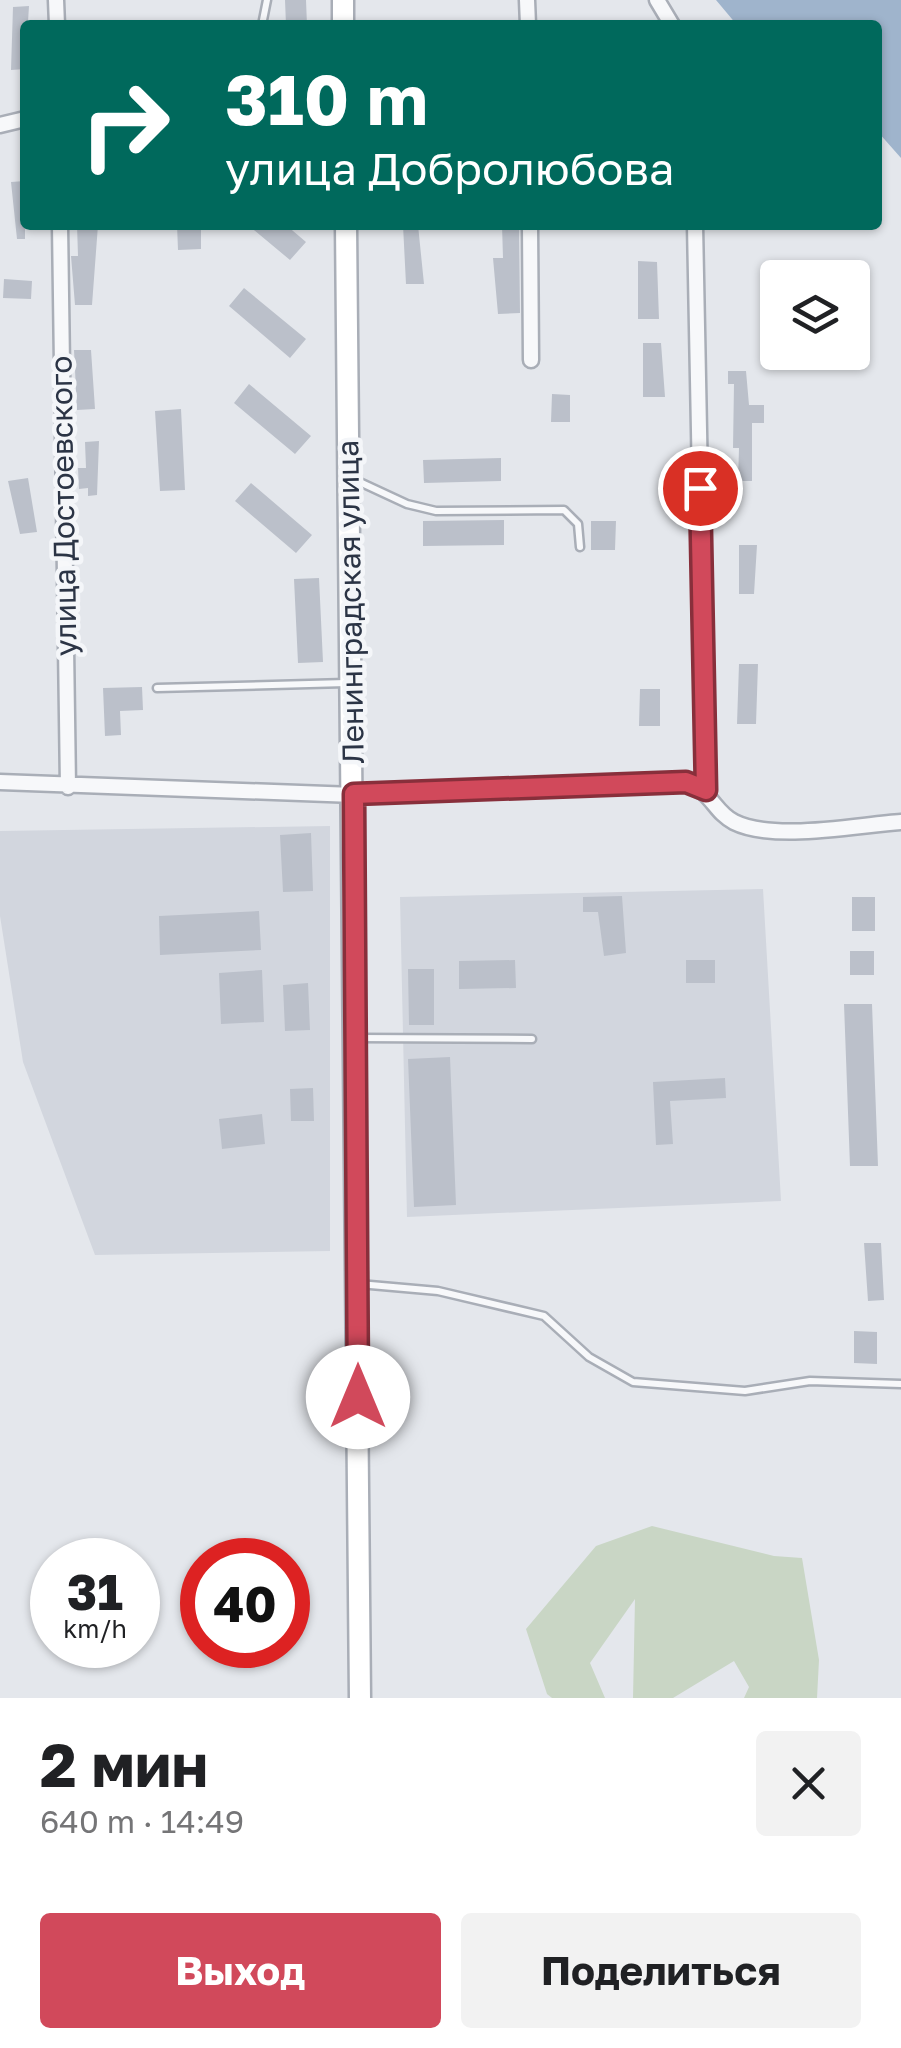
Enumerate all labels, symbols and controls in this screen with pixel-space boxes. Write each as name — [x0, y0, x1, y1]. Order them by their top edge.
text: 310 m — [225, 56, 428, 140]
icon: right — [60, 60, 190, 190]
text: улица Добролюбова — [225, 141, 674, 195]
map controls — [760, 260, 870, 370]
button: layers — [760, 260, 870, 370]
street label: улица Достоевского — [42, 355, 84, 657]
street label: Ленинградская улица — [329, 440, 371, 764]
pin — [658, 446, 743, 531]
icon: arrive — [673, 461, 728, 516]
position arrow — [306, 1345, 410, 1449]
speed limit sign: 40 — [180, 1538, 310, 1668]
text: 31 — [67, 1561, 123, 1621]
text: km/h — [63, 1613, 127, 1644]
text: 2 мин — [40, 1728, 208, 1800]
button: close — [756, 1731, 861, 1836]
text: 640 m · 14:49 — [40, 1802, 244, 1840]
button: Выход — [40, 1913, 441, 2028]
button: Поделиться — [461, 1913, 861, 2028]

